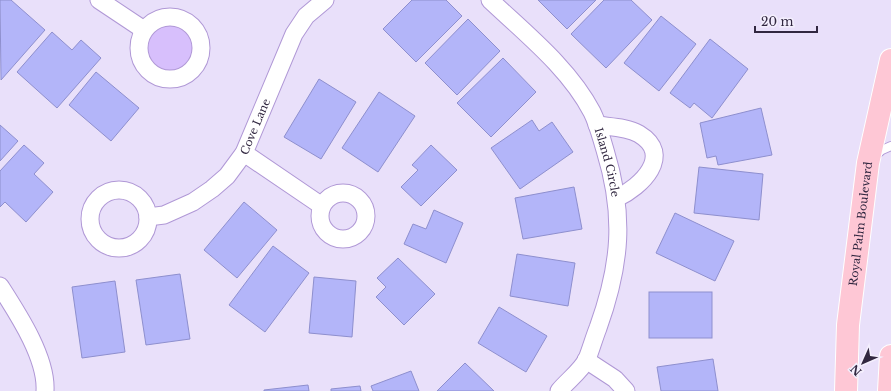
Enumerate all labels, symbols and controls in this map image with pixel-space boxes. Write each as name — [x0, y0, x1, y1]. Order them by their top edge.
scale bar — [755, 8, 817, 34]
text: 20 m — [761, 14, 793, 29]
street label: Cove Lane — [237, 96, 273, 157]
street label: Island Circle — [592, 126, 623, 198]
street label: Royal Palm Boulevard — [846, 160, 875, 287]
north arrow — [843, 343, 883, 383]
text: N — [847, 361, 865, 379]

